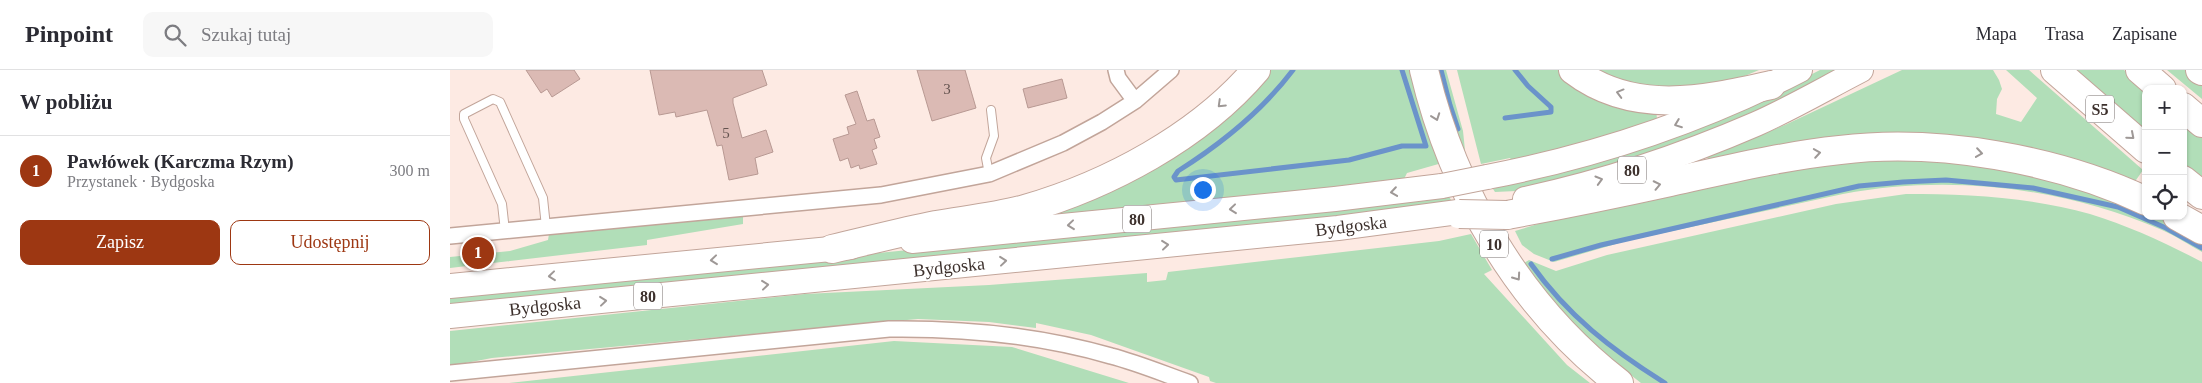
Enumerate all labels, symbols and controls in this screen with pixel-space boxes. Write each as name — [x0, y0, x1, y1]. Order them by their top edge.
search box — [143, 12, 493, 57]
text: Pinpoint — [25, 21, 113, 47]
icon: search — [161, 21, 189, 49]
text: Szukaj tutaj — [201, 24, 291, 45]
text: Mapa — [1976, 24, 2017, 44]
text: Trasa — [2045, 24, 2084, 44]
text: Zapisane — [2112, 24, 2177, 44]
house number: 3 — [943, 81, 951, 97]
map controls — [2142, 85, 2187, 220]
button: + — [2142, 85, 2187, 130]
one-way arrow — [1615, 88, 1624, 99]
text: W pobliżu — [20, 90, 112, 114]
road number: S5 — [2086, 96, 2114, 122]
one-way arrow — [1218, 98, 1227, 107]
one-way arrow — [1431, 112, 1441, 121]
one-way arrow — [1674, 118, 1682, 128]
house number: 5 — [722, 125, 730, 141]
one-way arrow — [2126, 130, 2135, 139]
button: − — [2142, 130, 2187, 175]
one-way arrow — [1975, 147, 1983, 158]
one-way arrow — [1813, 148, 1821, 159]
text: Pawłówek (Karczma Rzym) — [67, 151, 294, 172]
road number: 80 — [1618, 156, 1646, 184]
text: 1 — [32, 162, 40, 179]
text: 300 m — [390, 162, 430, 179]
text: Przystanek · Bydgoska — [67, 173, 215, 190]
button: locate — [2142, 175, 2187, 220]
one-way arrow — [1595, 176, 1603, 186]
your location — [1190, 177, 1216, 203]
one-way arrow — [1653, 180, 1662, 191]
one-way arrow — [1390, 187, 1398, 197]
one-way arrow — [1228, 204, 1236, 215]
road number: 80 — [1123, 206, 1151, 232]
street label: Bydgoska — [1314, 212, 1388, 240]
one-way arrow — [1067, 219, 1075, 230]
button: Zapisz — [20, 220, 220, 265]
button: Udostępnij — [230, 220, 430, 265]
road number: 10 — [1480, 230, 1508, 258]
pin: 1 — [462, 234, 494, 272]
one-way arrow — [1161, 240, 1169, 251]
street label: Bydgoska — [912, 253, 986, 281]
one-way arrow — [710, 255, 718, 266]
one-way arrow — [1000, 256, 1008, 267]
one-way arrow — [548, 270, 556, 281]
one-way arrow — [1511, 271, 1520, 281]
one-way arrow — [761, 280, 769, 291]
road number: 80 — [634, 282, 662, 310]
street label: Bydgoska — [508, 292, 582, 320]
one-way arrow — [599, 296, 607, 307]

